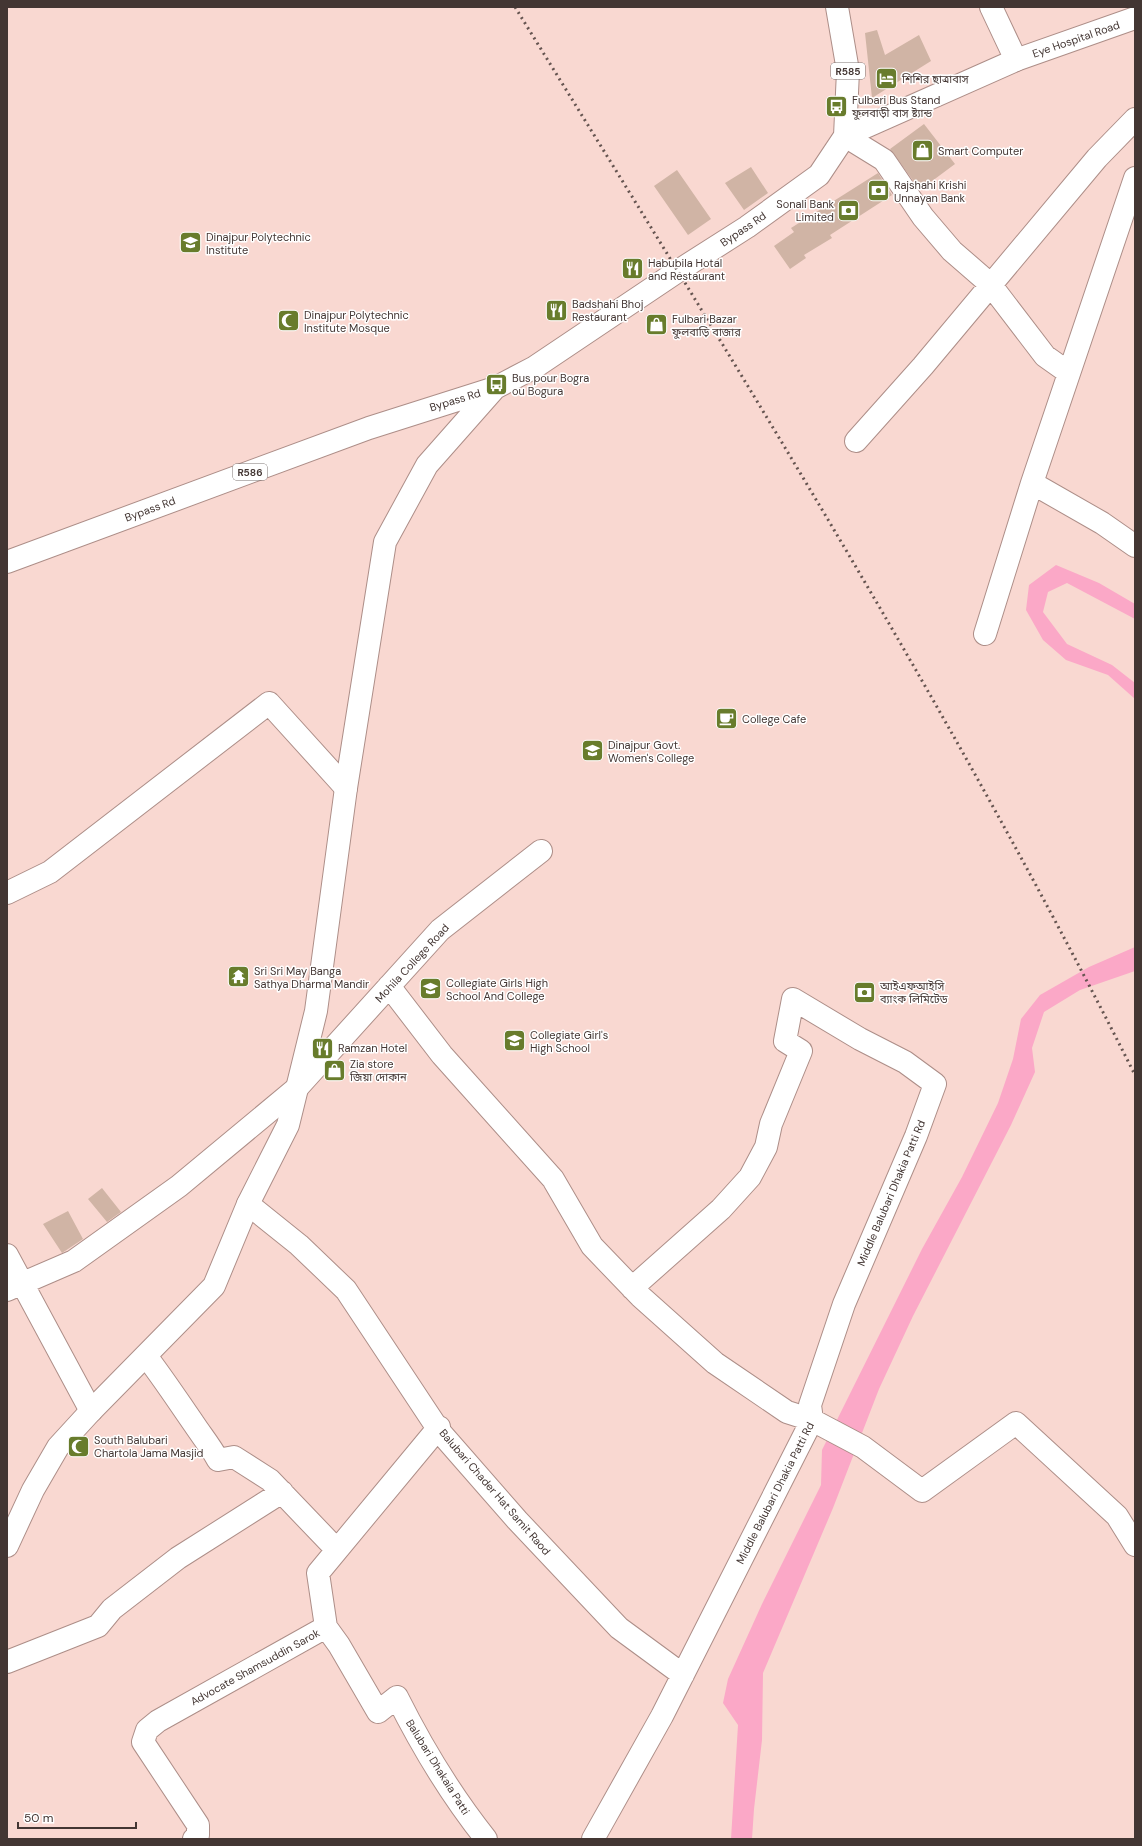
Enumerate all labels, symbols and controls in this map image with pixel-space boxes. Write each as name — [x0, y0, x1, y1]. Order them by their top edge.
street label: Eye Hospital Road — [1031, 17, 1122, 60]
road number: R585 — [831, 63, 865, 79]
hotel icon: শিশির ছাত্রাবাস — [873, 66, 899, 92]
place label: শিশির ছাত্রাবাস — [901, 72, 969, 86]
bus stop icon: Fulbari Bus Stand ফুলবাড়ী বাস ষ্ট্যান্ড — [824, 93, 850, 119]
place label: Fulbari Bus Stand ফুলবাড়ী বাস ষ্ট্যান্ড — [851, 93, 941, 120]
shop icon: Smart Computer — [910, 138, 936, 164]
place label: Smart Computer — [938, 144, 1023, 158]
bank icon: Rajshahi Krishi Unnayan Bank — [866, 178, 892, 204]
place label: Rajshahi Krishi Unnayan Bank — [894, 178, 966, 205]
place label: Sonali Bank Limited — [776, 197, 834, 224]
bank icon: Sonali Bank Limited — [836, 197, 862, 223]
street label: Bypass Rd — [717, 208, 769, 250]
school or university icon: Dinajpur Polytechnic Institute — [177, 230, 203, 256]
place label: Dinajpur Polytechnic Institute — [206, 230, 311, 257]
restaurant icon: Habubila Hotal and Restaurant — [619, 256, 645, 282]
place label: Habubila Hotal and Restaurant — [648, 256, 725, 283]
restaurant icon: Badshahi Bhoj Restaurant — [543, 297, 569, 323]
place label: Badshahi Bhoj Restaurant — [572, 297, 643, 324]
mosque icon: Dinajpur Polytechnic Institute Mosque — [276, 308, 302, 334]
place label: Dinajpur Polytechnic Institute Mosque — [304, 308, 409, 335]
shop icon: Fulbari Bazar ফুলবাড়ি বাজার — [644, 312, 670, 338]
place label: Fulbari Bazar ফুলবাড়ি বাজার — [671, 312, 741, 339]
bus stop icon: Bus pour Bogra ou Bogura — [484, 371, 510, 397]
place label: Bus pour Bogra ou Bogura — [512, 371, 589, 398]
street label: Bypass Rd — [428, 386, 482, 414]
road number: R586 — [233, 464, 267, 480]
street label: Bypass Rd — [123, 493, 177, 525]
cafe icon: College Cafe — [714, 706, 740, 732]
place label: College Cafe — [742, 712, 806, 726]
school or university icon: Dinajpur Govt. Women's College — [579, 738, 605, 764]
place label: Dinajpur Govt. Women's College — [608, 738, 694, 765]
street label: Mohila College Road — [372, 921, 452, 1005]
temple icon: Sri Sri May Banga Sathya Dharma Mandir — [226, 964, 252, 990]
place label: Sri Sri May Banga Sathya Dharma Mandir — [254, 964, 369, 991]
school or university icon: Collegiate Girls High School And College — [417, 976, 443, 1002]
place label: Collegiate Girls High School And College — [446, 976, 548, 1003]
bank icon: আইএফআইসি ব্যাংক লিমিটেড — [851, 979, 877, 1005]
place label: আইএফআইসি ব্যাংক লিমিটেড — [879, 979, 948, 1006]
school or university icon: Collegiate Girl's High School — [501, 1028, 527, 1054]
place label: Collegiate Girl's High School — [530, 1028, 608, 1055]
restaurant icon: Ramzan Hotel — [309, 1035, 335, 1061]
place label: Ramzan Hotel — [338, 1041, 407, 1055]
shop icon: Zia store জিয়া দোকান — [322, 1057, 348, 1083]
place label: Zia store জিয়া দোকান — [349, 1057, 407, 1084]
street label: Middle Balubari Dhakia Patti Rd — [854, 1118, 928, 1268]
street label: Middle Balubari Dhakia Patti Rd — [733, 1420, 817, 1566]
street label: Balubari Chader Hat Samit Raod — [436, 1426, 554, 1558]
mosque icon: South Balubari Chartola Jama Masjid — [65, 1433, 91, 1459]
place label: South Balubari Chartola Jama Masjid — [94, 1433, 204, 1460]
street label: Advocate Shamsuddin Sarok — [188, 1625, 322, 1708]
street label: Balubari Dhakaia Patti — [403, 1717, 473, 1817]
scale bar — [18, 1804, 136, 1830]
text: 50 m — [24, 1810, 53, 1826]

